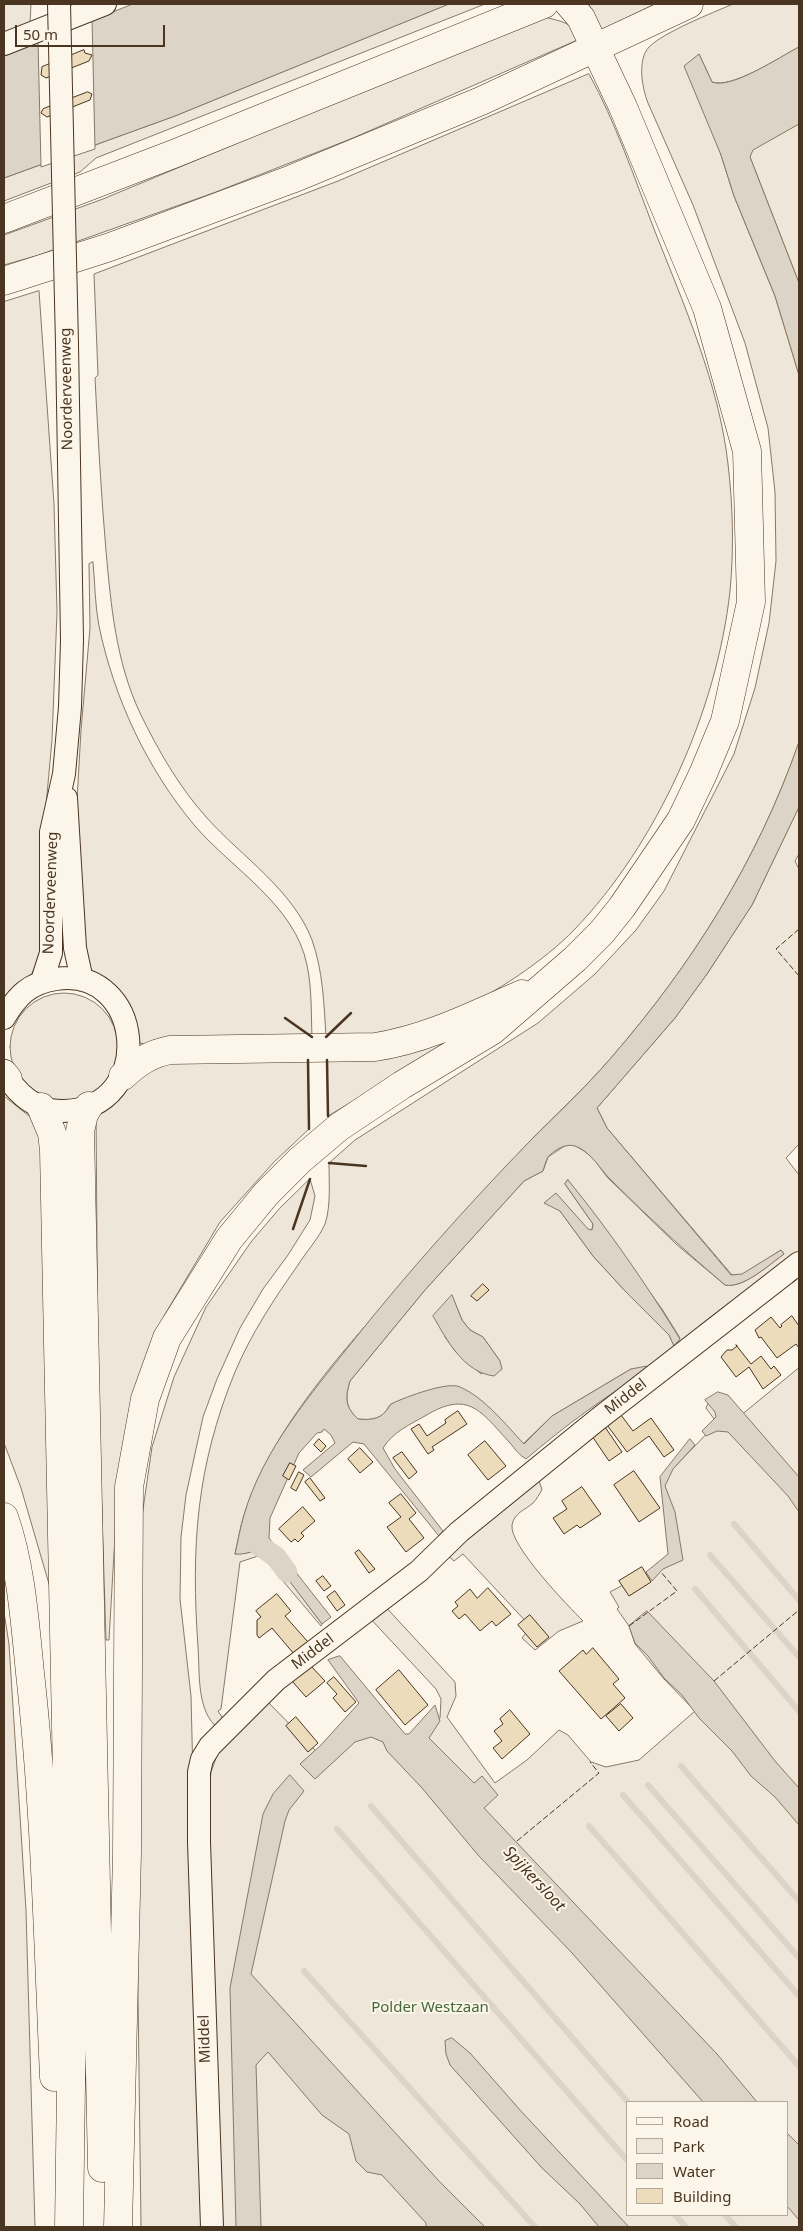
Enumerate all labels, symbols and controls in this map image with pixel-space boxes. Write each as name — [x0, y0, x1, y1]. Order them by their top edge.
scale bar — [18, 15, 168, 47]
text: 50 m — [23, 24, 58, 44]
street label: Noorderveenweg — [57, 328, 77, 450]
street label: Noorderveenweg — [40, 831, 62, 955]
street label: Middel — [601, 1375, 651, 1419]
street label: Middel — [288, 1630, 338, 1674]
water label: Spijkersloot — [499, 1842, 569, 1916]
park label: Polder Westzaan — [371, 1999, 489, 2017]
street label: Middel — [195, 2015, 215, 2063]
legend — [626, 2101, 788, 2216]
text: Road — [673, 2111, 709, 2131]
text: Park — [673, 2136, 705, 2156]
text: Water — [673, 2161, 715, 2181]
text: Building — [673, 2186, 731, 2206]

